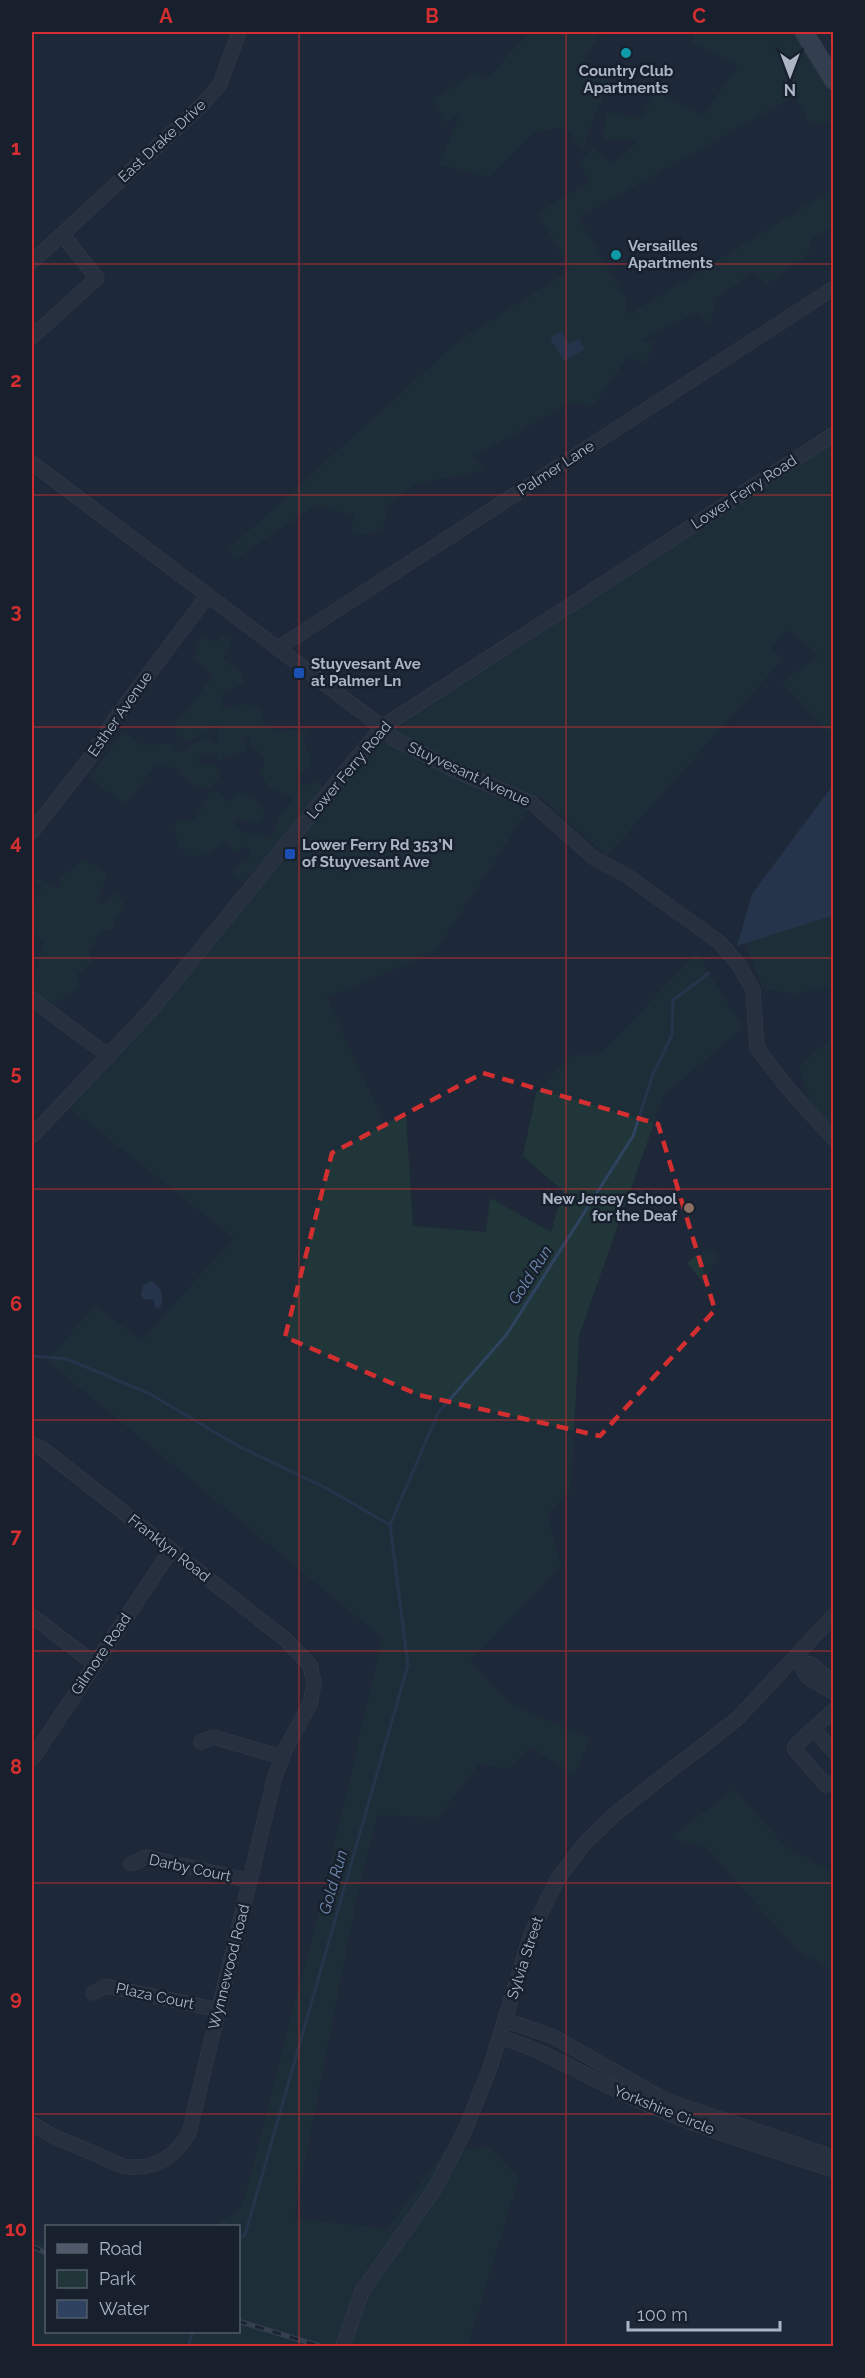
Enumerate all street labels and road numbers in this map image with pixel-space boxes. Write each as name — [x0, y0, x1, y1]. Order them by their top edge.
street label: East Drake Drive — [114, 96, 210, 186]
street label: Palmer Lane — [514, 437, 598, 499]
street label: Lower Ferry Road — [688, 451, 800, 533]
street label: Esther Avenue — [84, 668, 156, 760]
street label: Lower Ferry Road — [303, 718, 395, 822]
street label: Stuyvesant Avenue — [405, 738, 533, 810]
street label: Franklyn Road — [125, 1510, 213, 1586]
street label: Gilmore Road — [67, 1610, 135, 1698]
street label: Darby Court — [147, 1851, 233, 1885]
street label: Wynnewood Road — [205, 1902, 253, 2032]
street label: Sylvia Street — [503, 1914, 547, 2002]
street label: Plaza Court — [114, 1979, 196, 2013]
street label: Yorkshire Circle — [611, 2082, 717, 2138]

